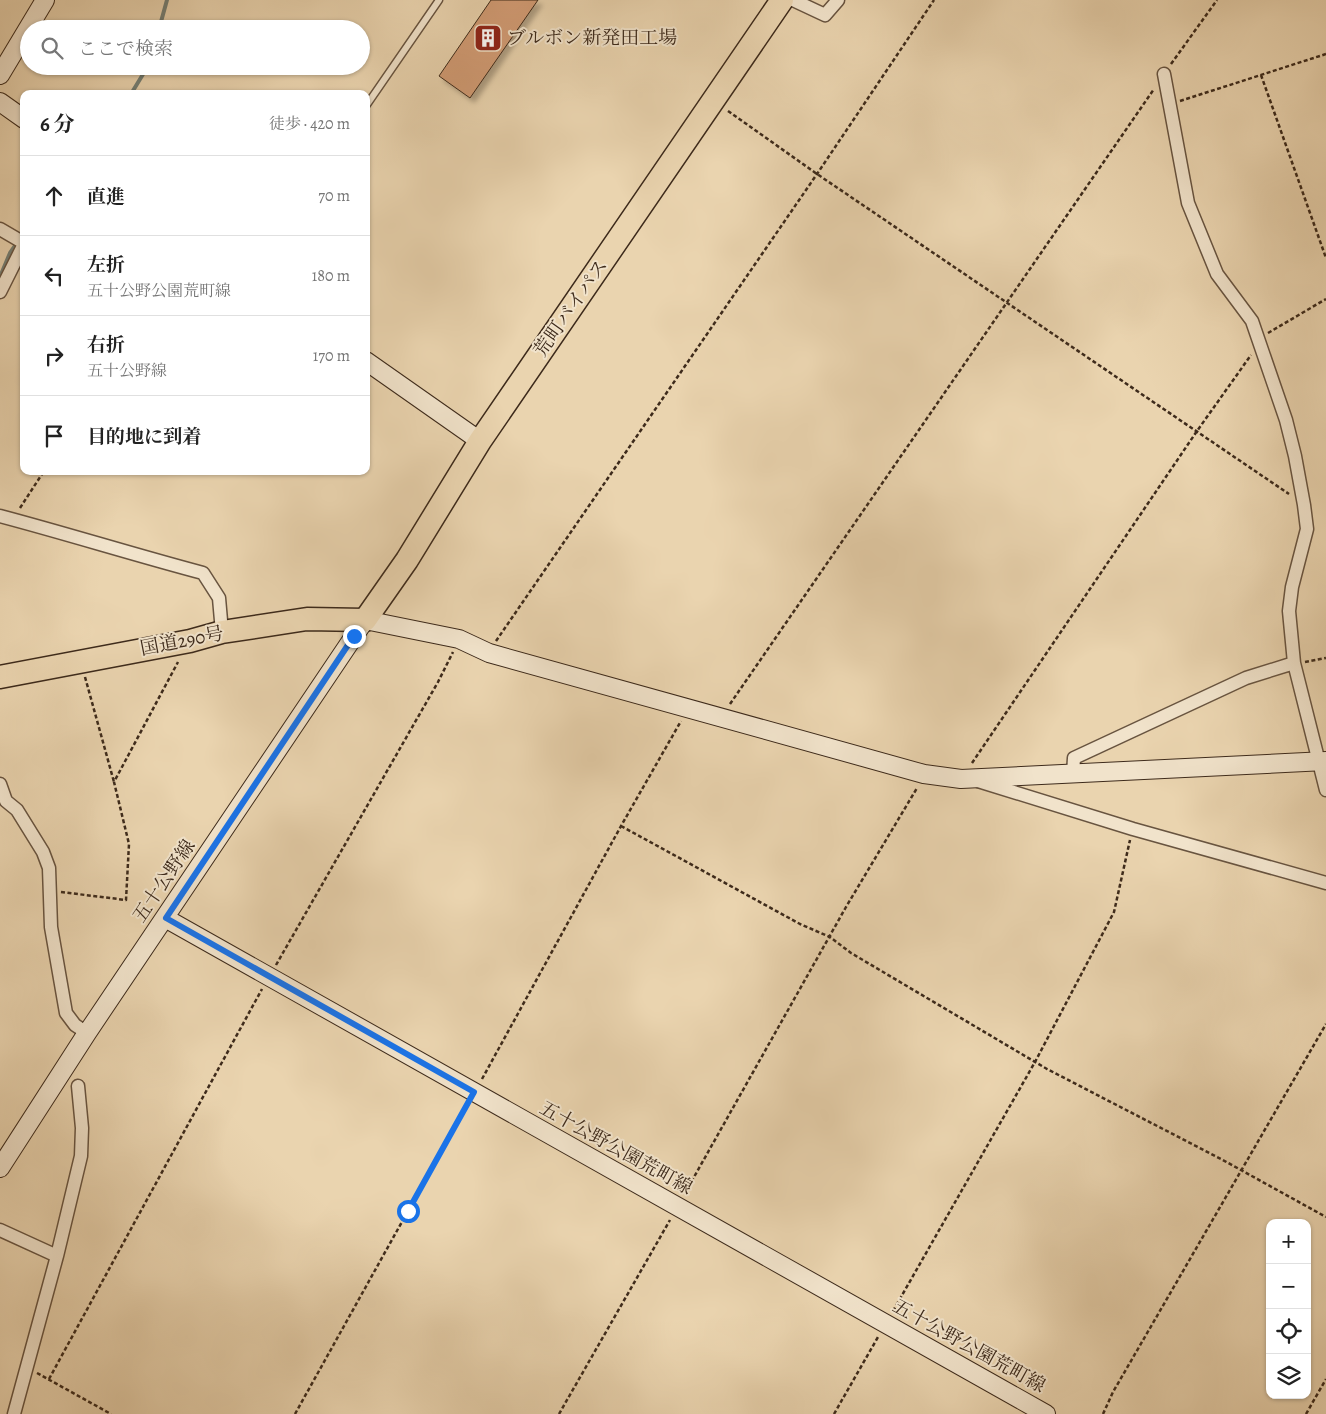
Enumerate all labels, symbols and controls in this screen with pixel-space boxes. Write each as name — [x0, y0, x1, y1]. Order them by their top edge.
search box — [20, 20, 370, 75]
building icon: ブルボン新発田工場 — [473, 23, 503, 53]
place label: ブルボン新発田工場 — [507, 25, 677, 51]
icon: search — [38, 34, 66, 62]
text: ここで検索 — [78, 36, 173, 62]
text: 6 分 — [40, 110, 74, 138]
text: 徒歩 · 420 m — [269, 113, 350, 135]
icon: ahead — [40, 182, 68, 210]
text: 直進 — [87, 184, 125, 210]
text: 70 m — [318, 185, 350, 207]
text: 左折 — [87, 252, 125, 278]
street label: 荒町バイパス — [528, 254, 614, 362]
icon: left — [40, 262, 68, 290]
text: 180 m — [312, 265, 350, 287]
text: 五十公野公園荒町線 — [87, 280, 231, 302]
text: 右折 — [87, 332, 125, 358]
icon: right — [40, 342, 68, 370]
text: 170 m — [313, 345, 350, 367]
text: 五十公野線 — [87, 360, 167, 382]
icon: arrive — [40, 422, 68, 450]
text: 目的地に到着 — [87, 424, 201, 450]
street label: 国道290号 — [138, 620, 226, 662]
route end — [343, 625, 366, 648]
street label: 五十公野線 — [127, 834, 201, 928]
street label: 五十公野公園荒町線 — [535, 1095, 697, 1201]
route start — [397, 1200, 420, 1223]
map controls — [1266, 1219, 1311, 1399]
button: + — [1266, 1219, 1311, 1264]
button: − — [1266, 1264, 1311, 1309]
street label: 五十公野公園荒町線 — [888, 1293, 1050, 1399]
button: locate — [1266, 1309, 1311, 1354]
button: layers — [1266, 1354, 1311, 1399]

